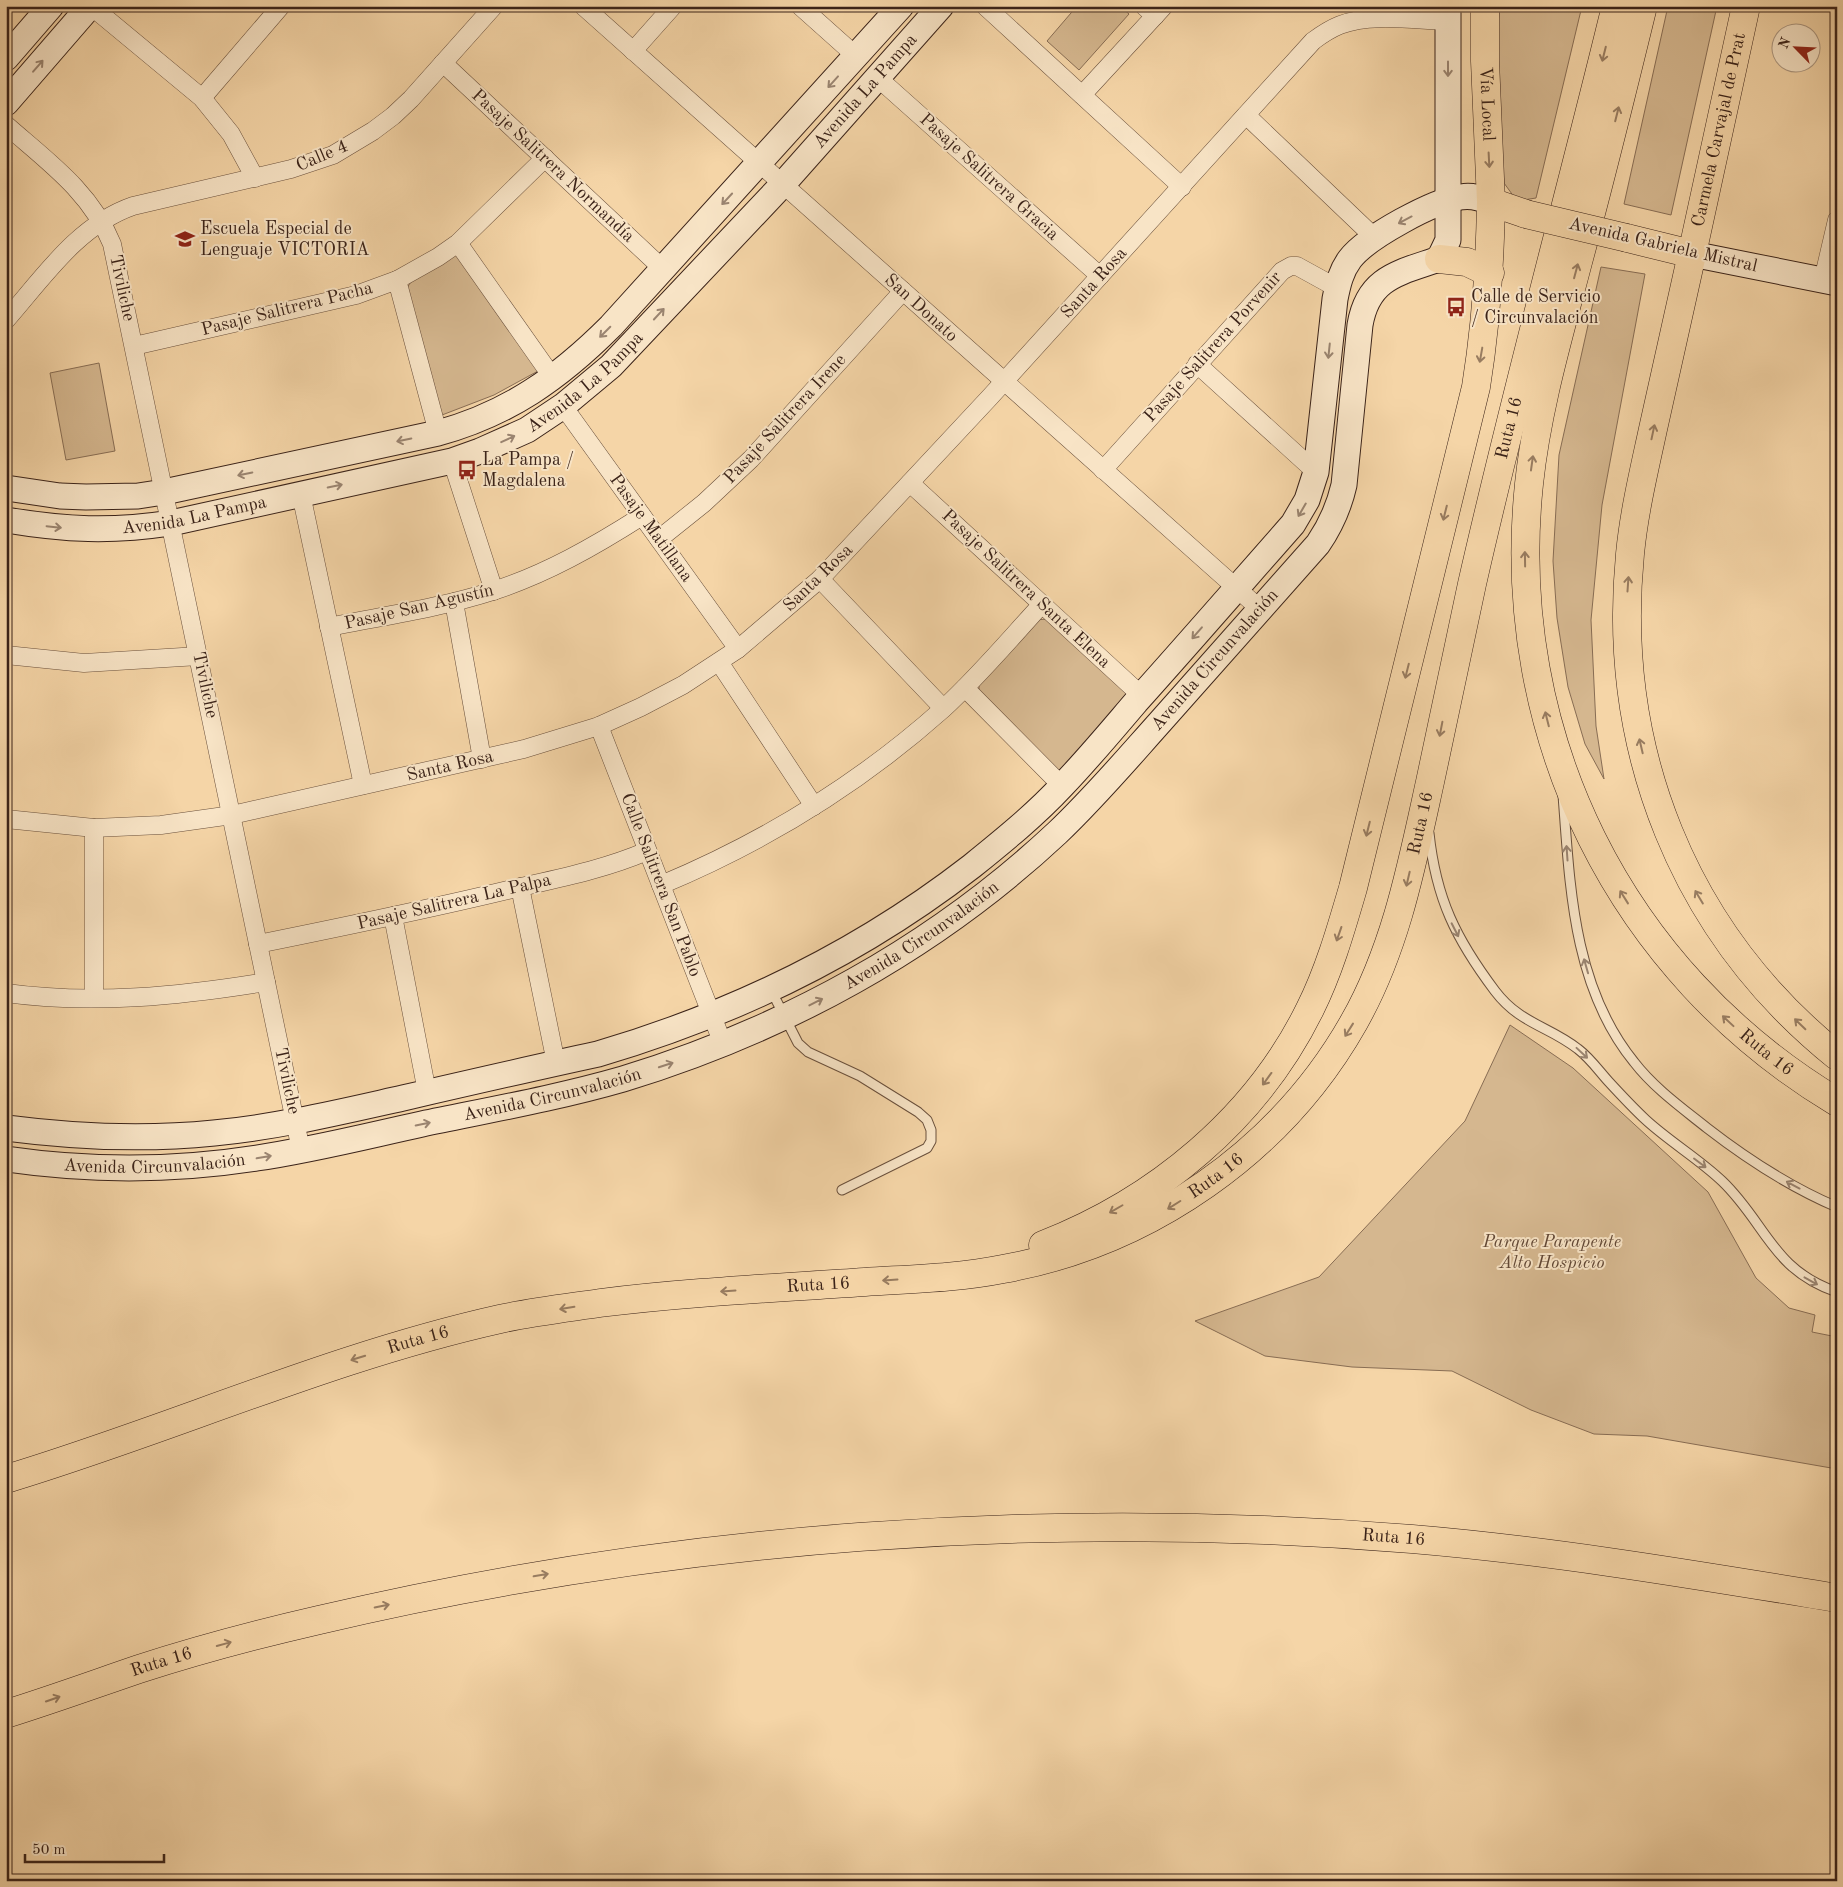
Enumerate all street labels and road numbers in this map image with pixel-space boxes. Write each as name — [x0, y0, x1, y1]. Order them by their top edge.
street label: Avenida La Pampa — [810, 30, 921, 152]
street label: Carmela Carvajal de Prat — [1689, 31, 1749, 229]
street label: Vía Local — [1476, 66, 1497, 142]
street label: Pasaje Salitrera Normandía — [468, 86, 638, 246]
street label: Pasaje Salitrera Gracia — [916, 110, 1062, 244]
street label: Calle 4 — [293, 137, 351, 175]
street label: Avenida Gabriela Mistral — [1567, 215, 1759, 276]
street label: Santa Rosa — [1058, 244, 1130, 322]
street label: Tiviliche — [106, 253, 138, 323]
street label: Pasaje Salitrera Porvenir — [1141, 268, 1286, 426]
street label: San Donato — [881, 271, 961, 345]
street label: Pasaje Salitrera Pacha — [199, 279, 375, 339]
street label: Avenida La Pampa — [524, 329, 647, 436]
street label: Pasaje Salitrera Irene — [720, 351, 850, 487]
street label: Ruta 16 — [1493, 395, 1526, 461]
street label: Pasaje Matillana — [606, 471, 696, 585]
street label: Avenida La Pampa — [122, 493, 268, 537]
street label: Pasaje Salitrera Santa Elena — [938, 506, 1114, 672]
street label: Santa Rosa — [780, 541, 856, 615]
street label: Pasaje San Agustín — [343, 581, 496, 633]
street label: Avenida Circunvalación — [1148, 586, 1282, 734]
street label: Tiviliche — [189, 650, 221, 720]
street label: Santa Rosa — [405, 747, 495, 785]
street label: Ruta 16 — [1405, 790, 1437, 856]
street label: Calle Salitrera San Pablo — [618, 791, 704, 979]
street label: Pasaje Salitrera La Palpa — [355, 871, 553, 933]
street label: Avenida Circunvalación — [841, 878, 1003, 994]
street label: Ruta 16 — [1736, 1026, 1797, 1079]
street label: Tiviliche — [271, 1046, 303, 1116]
street label: Avenida Circunvalación — [462, 1065, 644, 1124]
street label: Ruta 16 — [1185, 1150, 1247, 1202]
street label: Avenida Circunvalación — [63, 1151, 247, 1177]
street label: Ruta 16 — [786, 1274, 851, 1296]
street label: Ruta 16 — [385, 1323, 451, 1358]
street label: Ruta 16 — [1361, 1526, 1426, 1549]
street label: Ruta 16 — [128, 1644, 195, 1680]

